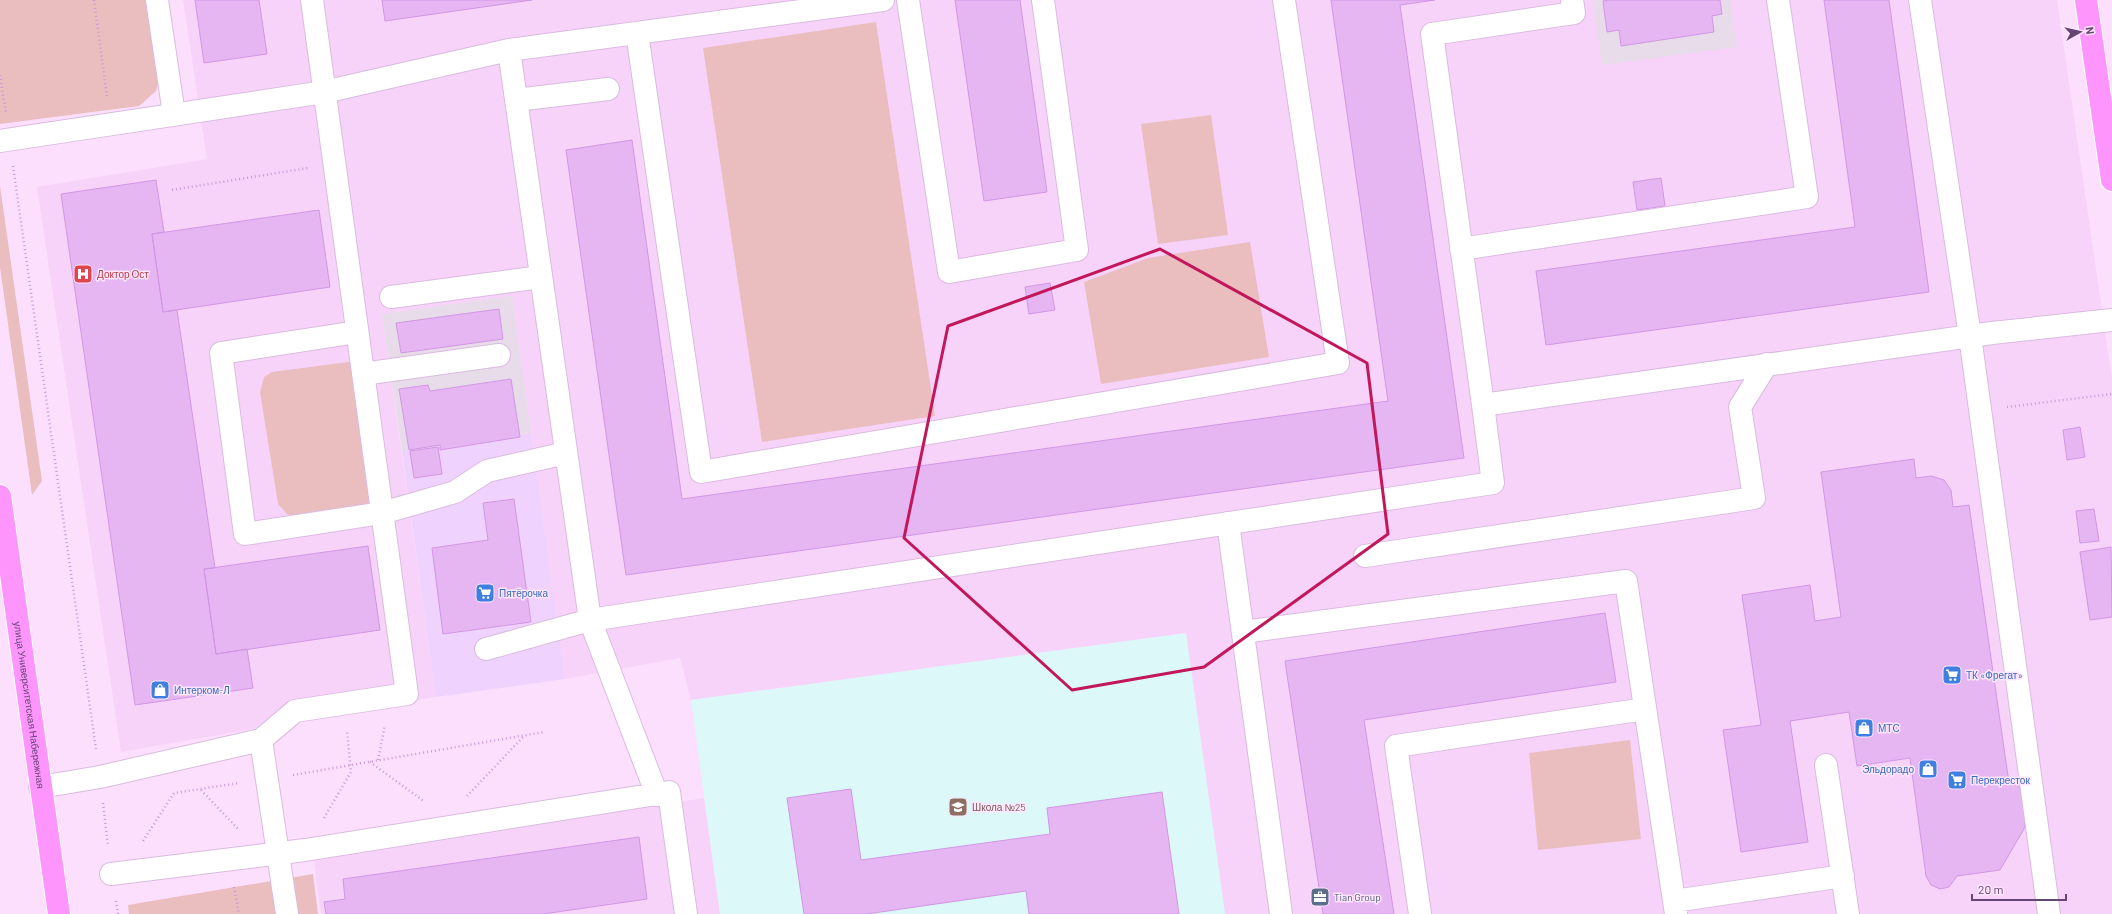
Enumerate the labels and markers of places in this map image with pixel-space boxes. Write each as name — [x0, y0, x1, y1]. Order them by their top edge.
hospital icon: Доктор Ост — [72, 263, 94, 285]
place label: Доктор Ост — [97, 268, 149, 280]
supermarket icon: Пятёрочка — [474, 582, 496, 604]
place label: Пятёрочка — [499, 587, 548, 599]
supermarket icon: ТК «Фрегат» — [1941, 664, 1963, 686]
place label: ТК «Фрегат» — [1966, 669, 2023, 681]
shop icon: Интерком-Л — [149, 679, 171, 701]
place label: Интерком-Л — [174, 684, 230, 696]
shop icon: МТС — [1853, 717, 1875, 739]
place label: МТС — [1878, 722, 1900, 734]
shop icon: Эльдорадо — [1917, 758, 1939, 780]
place label: Эльдорадо — [1862, 763, 1914, 775]
supermarket icon: Перекресток — [1946, 769, 1968, 791]
place label: Перекресток — [1971, 774, 2030, 786]
school or university icon: Школа №25 — [947, 796, 969, 818]
place label: Школа №25 — [972, 801, 1026, 813]
office icon: Tian Group — [1309, 886, 1331, 908]
place label: Tian Group — [1334, 891, 1381, 903]

